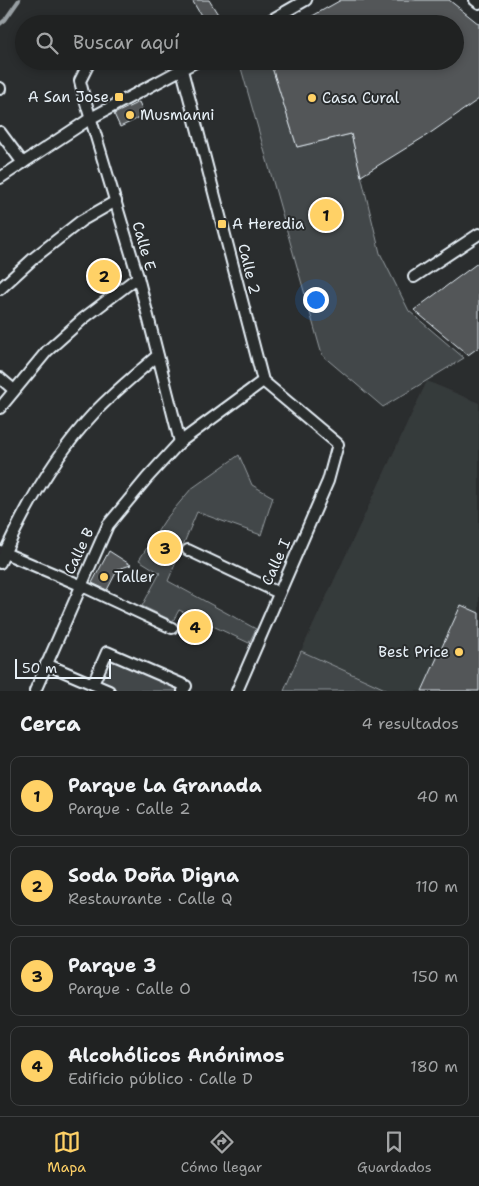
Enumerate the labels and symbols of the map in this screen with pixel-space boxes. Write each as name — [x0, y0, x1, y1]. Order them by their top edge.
place label: A San Jose — [28, 87, 109, 107]
place label: Casa Cural — [322, 88, 400, 108]
marker: A San Jose — [113, 91, 125, 103]
marker: Casa Cural — [306, 92, 318, 104]
place label: Musmanni — [140, 105, 215, 125]
marker: Musmanni — [124, 109, 136, 121]
pin: 1 — [310, 196, 342, 234]
place label: A Heredia — [232, 214, 305, 234]
marker: A Heredia — [216, 218, 228, 230]
street label: Calle E — [127, 219, 161, 273]
street label: Calle 2 — [233, 242, 265, 296]
pin: 2 — [88, 257, 120, 295]
your location — [303, 287, 329, 313]
street label: Calle B — [59, 524, 99, 578]
pin: 3 — [149, 529, 181, 567]
street label: Calle I — [257, 536, 295, 588]
place label: Taller — [114, 567, 155, 587]
marker: Taller — [98, 571, 110, 583]
pin: 4 — [179, 608, 211, 646]
place label: Best Price — [378, 642, 449, 662]
marker: Best Price — [453, 646, 465, 658]
scale bar — [15, 656, 111, 679]

